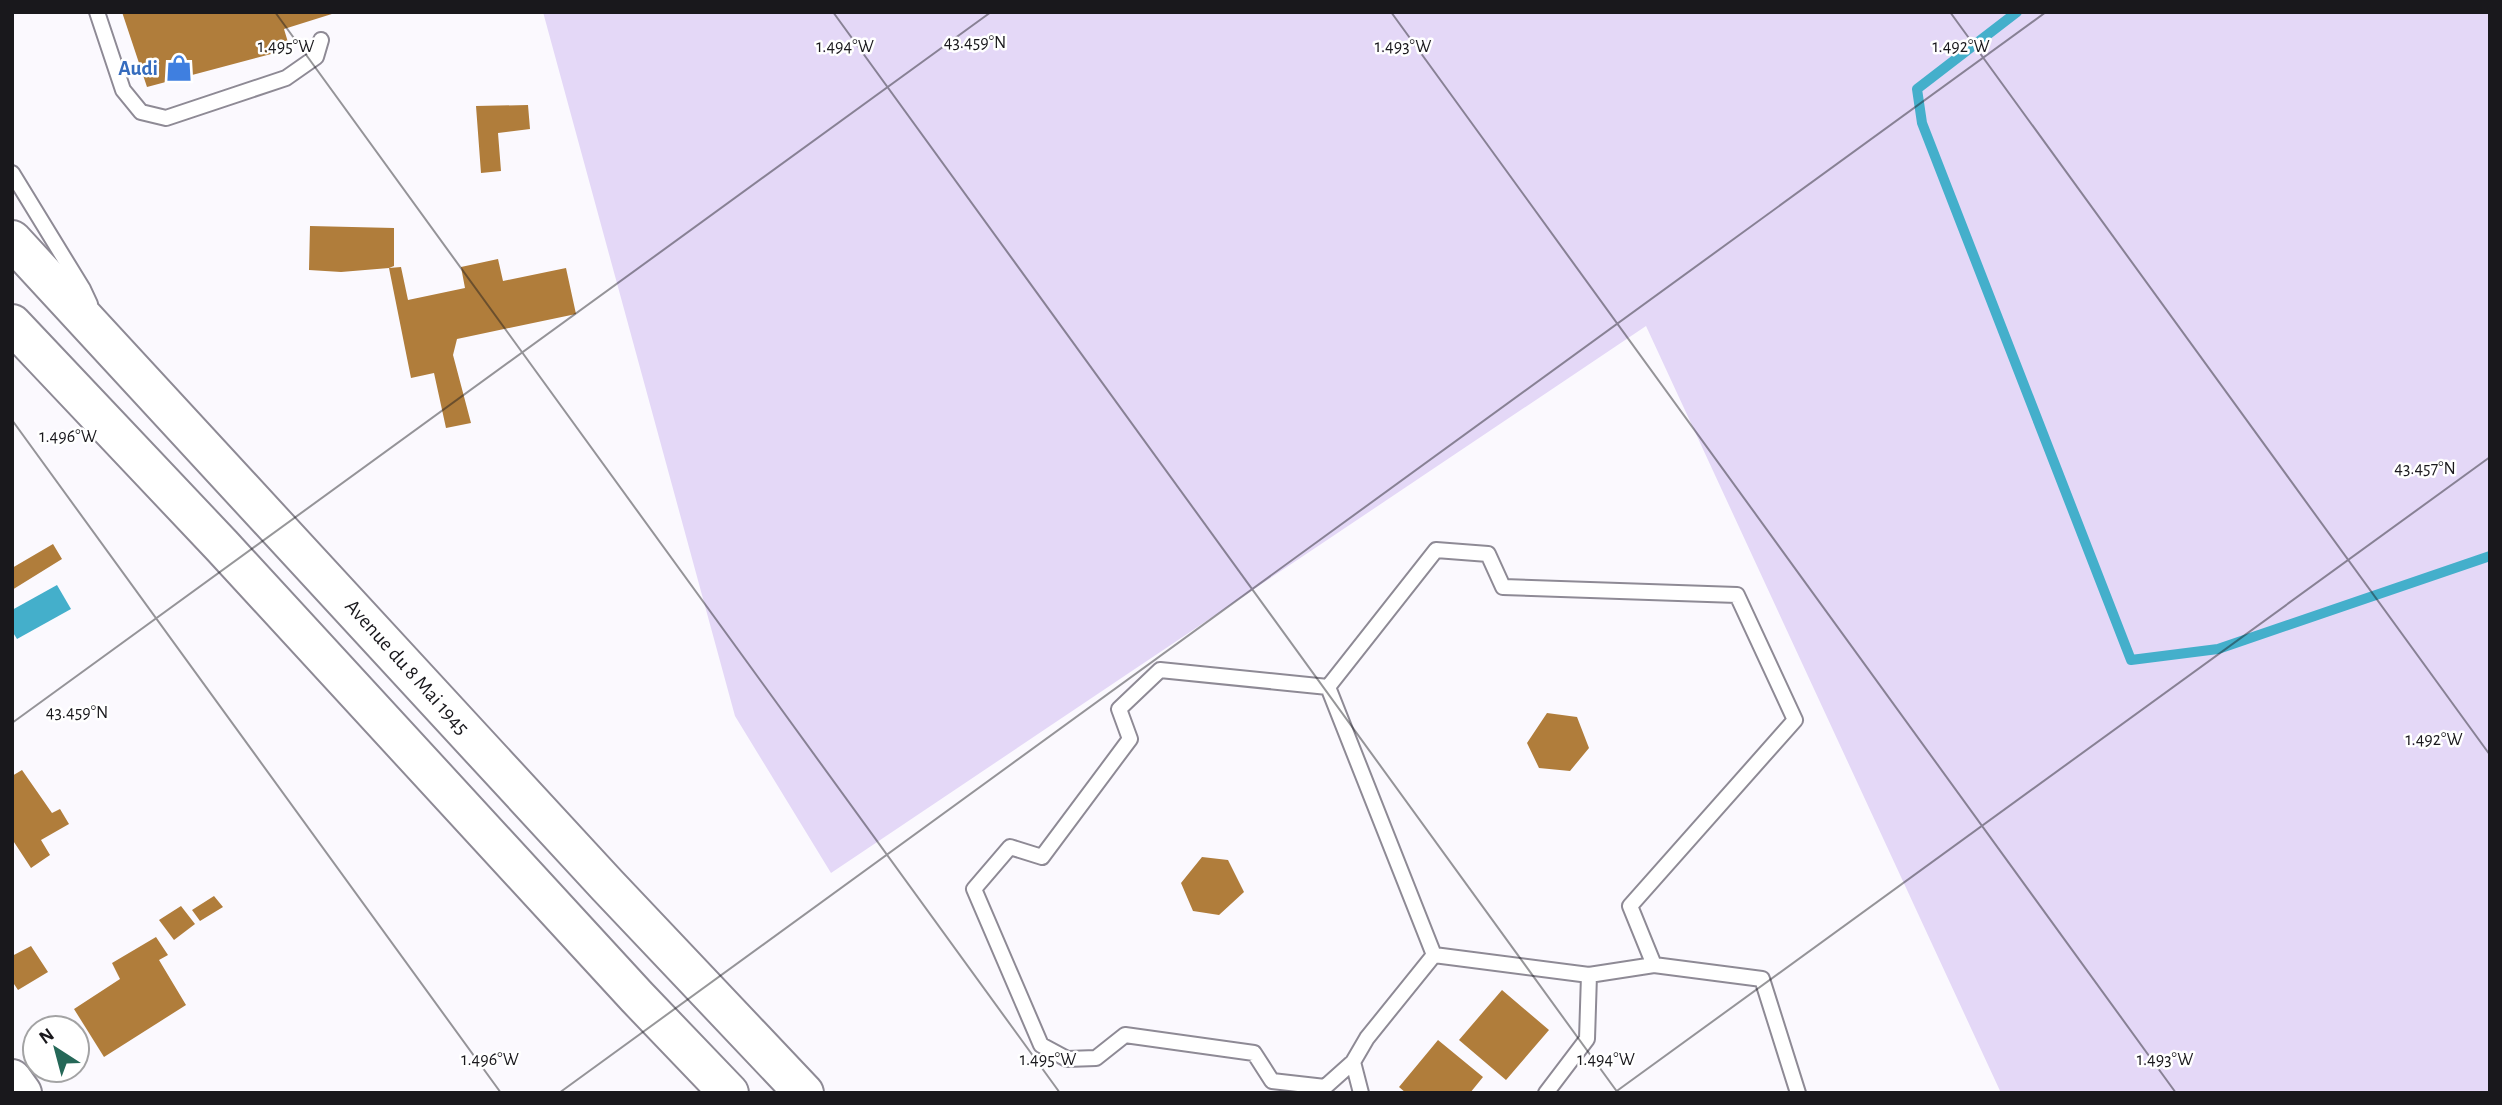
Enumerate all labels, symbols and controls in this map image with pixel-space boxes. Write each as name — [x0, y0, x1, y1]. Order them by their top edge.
text: 43.459°N — [944, 34, 1006, 52]
text: 1.495°W — [258, 38, 314, 56]
text: 1.494°W — [816, 38, 874, 56]
text: 1.493°W — [1375, 38, 1431, 56]
text: 1.492°W — [1932, 38, 1990, 56]
shop icon: Audi — [164, 53, 194, 83]
place label: Audi — [118, 58, 158, 79]
text: 1.496°W — [39, 428, 97, 446]
text: 43.457°N — [2394, 460, 2456, 478]
street label: Avenue du 8 Mai 1945 — [341, 595, 473, 739]
text: 43.459°N — [46, 704, 108, 722]
text: 1.492°W — [2405, 731, 2463, 749]
north arrow — [21, 1014, 91, 1084]
text: N — [36, 1025, 58, 1048]
text: 1.496°W — [461, 1051, 519, 1069]
text: 1.495°W — [1020, 1051, 1076, 1069]
text: 1.494°W — [1577, 1051, 1635, 1069]
text: 1.493°W — [2137, 1051, 2193, 1069]

